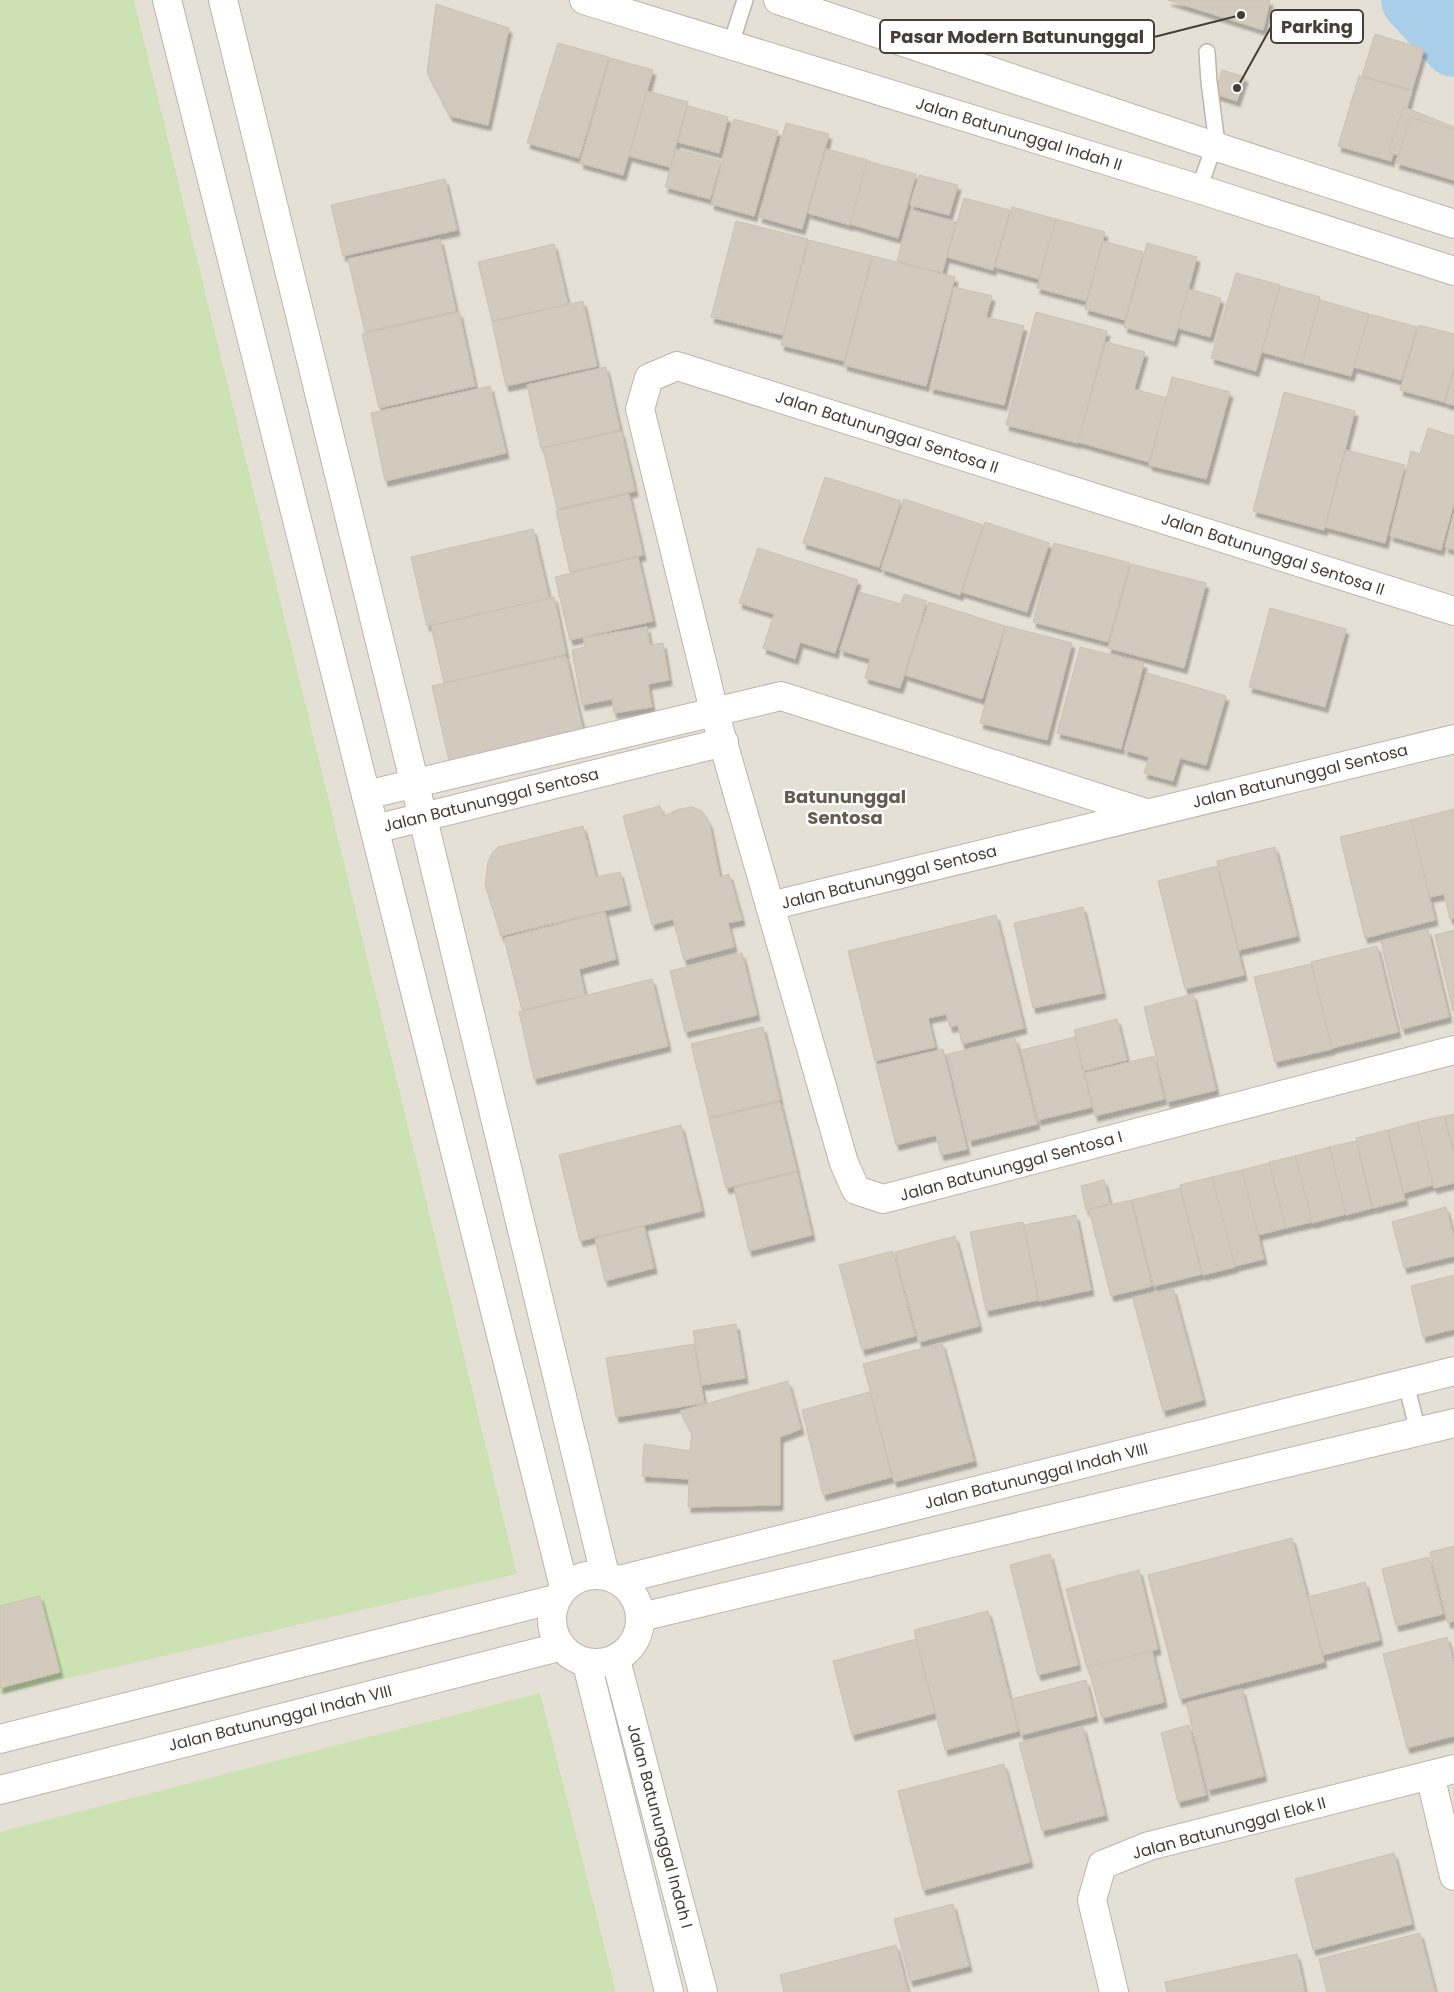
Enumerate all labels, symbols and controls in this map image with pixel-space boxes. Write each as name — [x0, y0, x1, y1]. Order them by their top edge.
callout: Parking — [1271, 10, 1363, 43]
text: Parking — [1281, 14, 1353, 39]
callout: Pasar Modern Batununggal — [880, 20, 1154, 53]
text: Pasar Modern Batununggal — [890, 24, 1144, 49]
street label: Jalan Batununggal Indah II — [913, 92, 1125, 176]
street label: Jalan Batununggal Sentosa II — [772, 385, 1002, 479]
street label: Jalan Batununggal Sentosa II — [1158, 507, 1388, 601]
street label: Jalan Batununggal Sentosa — [1190, 738, 1410, 814]
street label: Jalan Batununggal Sentosa — [381, 762, 601, 838]
district label: Batununggal Sentosa — [784, 784, 906, 830]
street label: Jalan Batununggal Sentosa — [779, 839, 999, 915]
street label: Jalan Batununggal Sentosa I — [897, 1125, 1125, 1207]
street label: Jalan Batununggal Indah VIII — [922, 1437, 1150, 1515]
street label: Jalan Batununggal Indah VIII — [166, 1679, 394, 1757]
street label: Jalan Batununggal Indah I — [622, 1721, 698, 1931]
street label: Jalan Batununggal Elok II — [1130, 1791, 1328, 1865]

